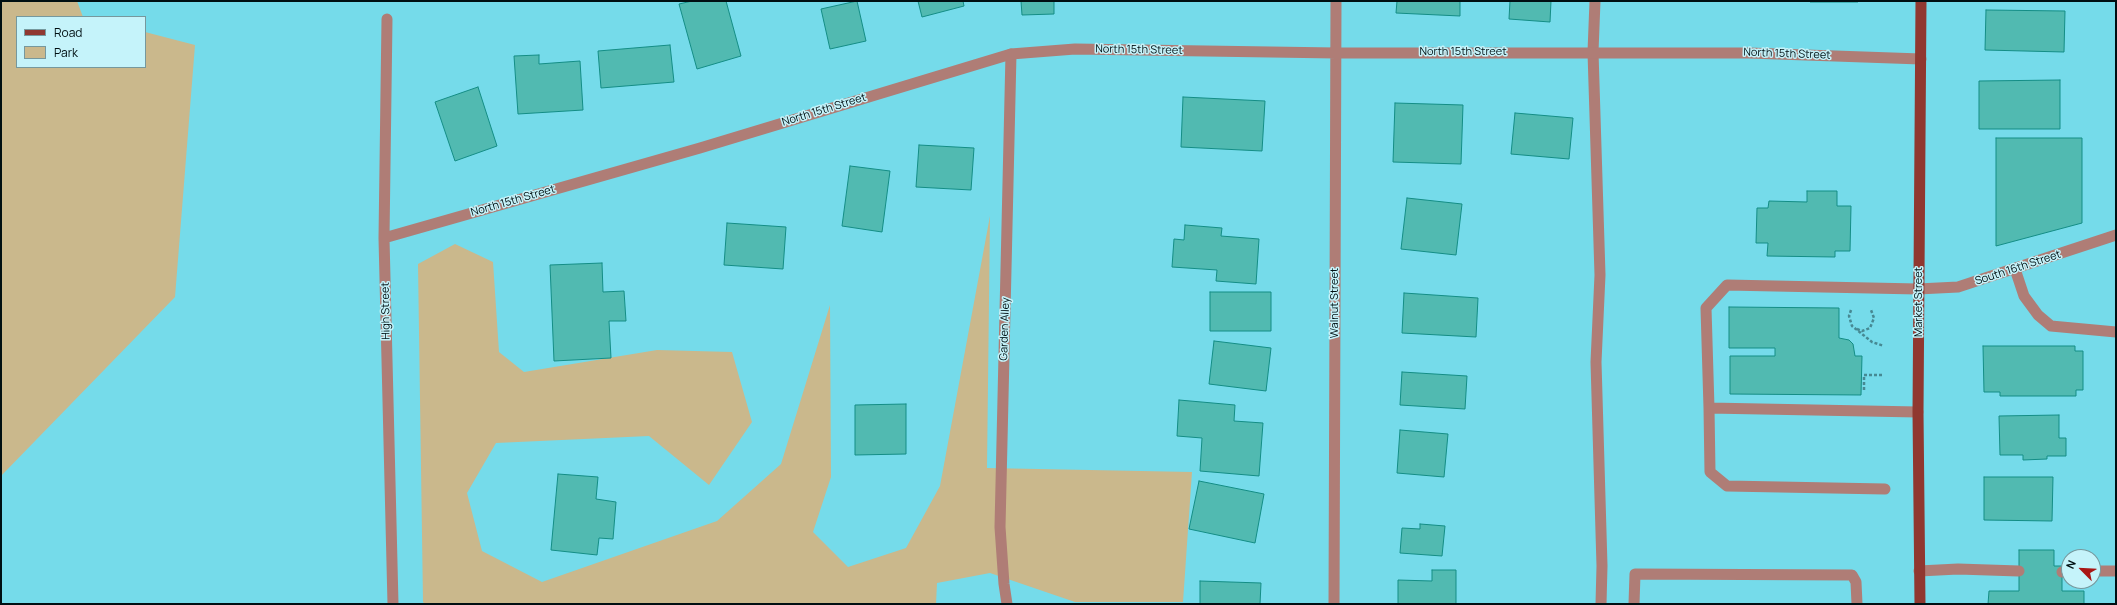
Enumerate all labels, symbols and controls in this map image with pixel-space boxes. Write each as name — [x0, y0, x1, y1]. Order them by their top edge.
legend — [16, 16, 146, 68]
text: Road — [54, 24, 82, 41]
street label: North 15th Street — [1095, 43, 1183, 57]
text: Park — [54, 44, 78, 61]
street label: North 15th Street — [1419, 45, 1507, 59]
street label: North 15th Street — [1743, 46, 1831, 62]
street label: North 15th Street — [780, 91, 868, 129]
street label: North 15th Street — [469, 183, 557, 219]
street label: South 16th Street — [1973, 248, 2063, 288]
street label: Market Street — [1912, 267, 1926, 337]
street label: Walnut Street — [1328, 268, 1342, 338]
street label: High Street — [379, 282, 393, 340]
street label: Garden Alley — [997, 297, 1013, 361]
north arrow — [2061, 549, 2101, 589]
text: N — [2062, 558, 2079, 571]

